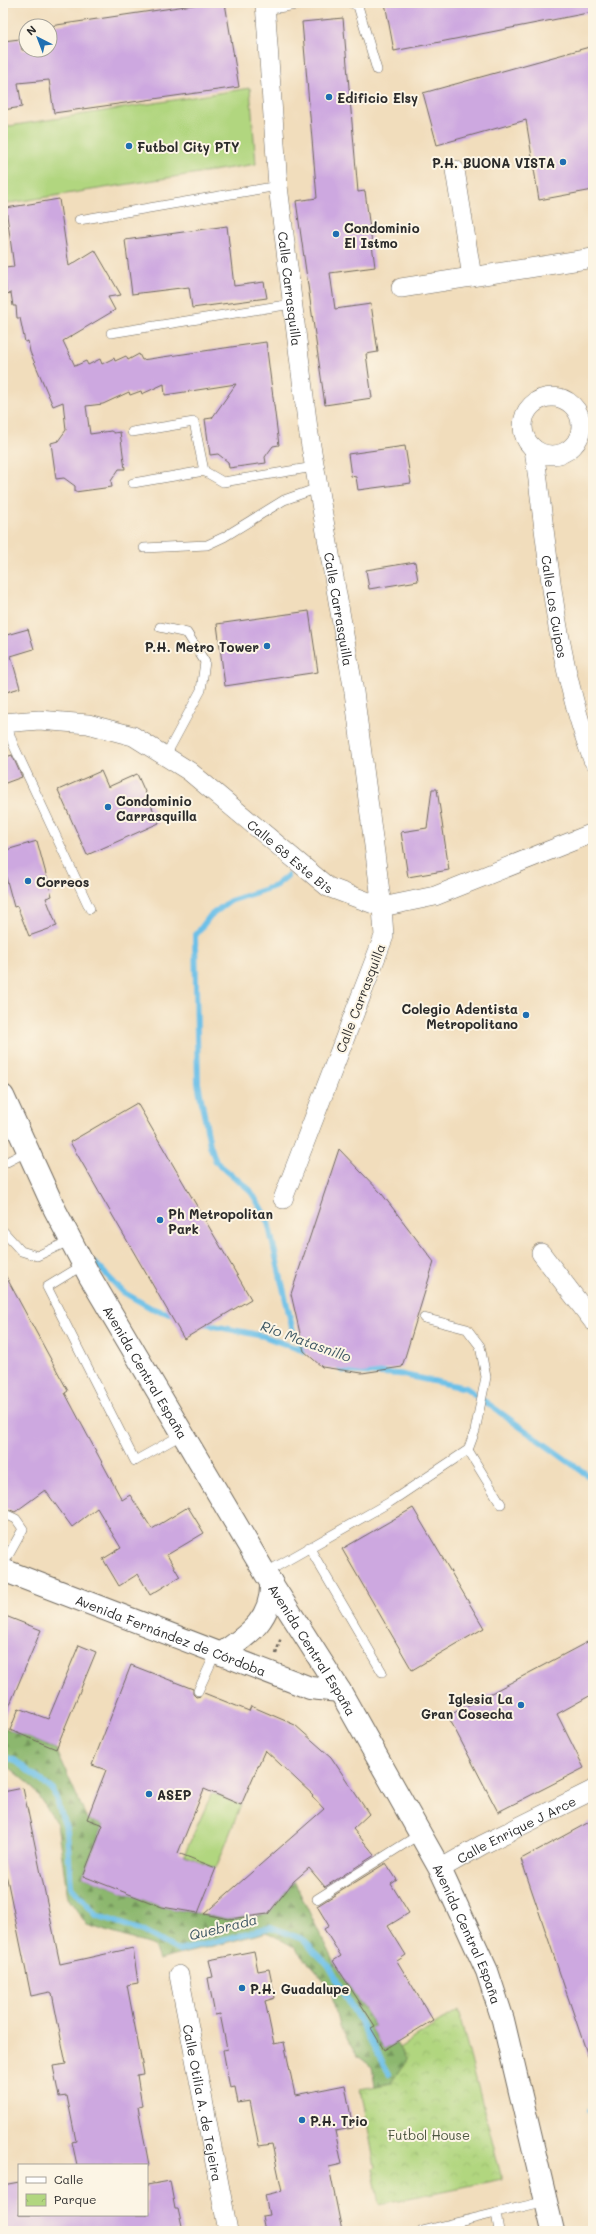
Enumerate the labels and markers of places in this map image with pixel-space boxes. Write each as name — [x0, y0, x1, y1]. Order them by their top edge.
place label: Edificio Elsy — [337, 89, 418, 107]
marker: Edificio Elsy — [324, 92, 334, 102]
place label: Futbol City PTY — [137, 138, 240, 156]
marker: Futbol City PTY — [124, 141, 134, 151]
place label: P.H. BUONA VISTA — [432, 154, 555, 171]
marker: P.H. BUONA VISTA — [558, 157, 568, 167]
place label: Condominio El Istmo — [344, 219, 420, 251]
marker: Condominio El Istmo — [331, 229, 341, 239]
place label: P.H. Metro Tower — [145, 638, 259, 655]
marker: P.H. Metro Tower — [262, 641, 272, 651]
place label: Condominio Carrasquilla — [116, 792, 197, 824]
marker: Condominio Carrasquilla — [103, 802, 113, 812]
place label: Correos — [36, 873, 89, 890]
marker: Correos — [23, 876, 33, 886]
place label: Colegio Adentista Metropolitano — [402, 1000, 518, 1032]
marker: Colegio Adentista Metropolitano — [521, 1010, 531, 1020]
place label: Ph Metropolitan Park — [168, 1205, 273, 1237]
marker: Ph Metropolitan Park — [155, 1215, 165, 1225]
place label: Iglesia La Gran Cosecha — [421, 1690, 513, 1722]
marker: Iglesia La Gran Cosecha — [516, 1700, 526, 1710]
place label: ASEP — [157, 1786, 192, 1803]
marker: ASEP — [144, 1789, 154, 1799]
place label: P.H. Guadalupe — [250, 1980, 350, 1997]
marker: P.H. Guadalupe — [237, 1983, 247, 1993]
place label: P.H. Trio — [310, 2112, 368, 2129]
marker: P.H. Trio — [297, 2115, 307, 2125]

